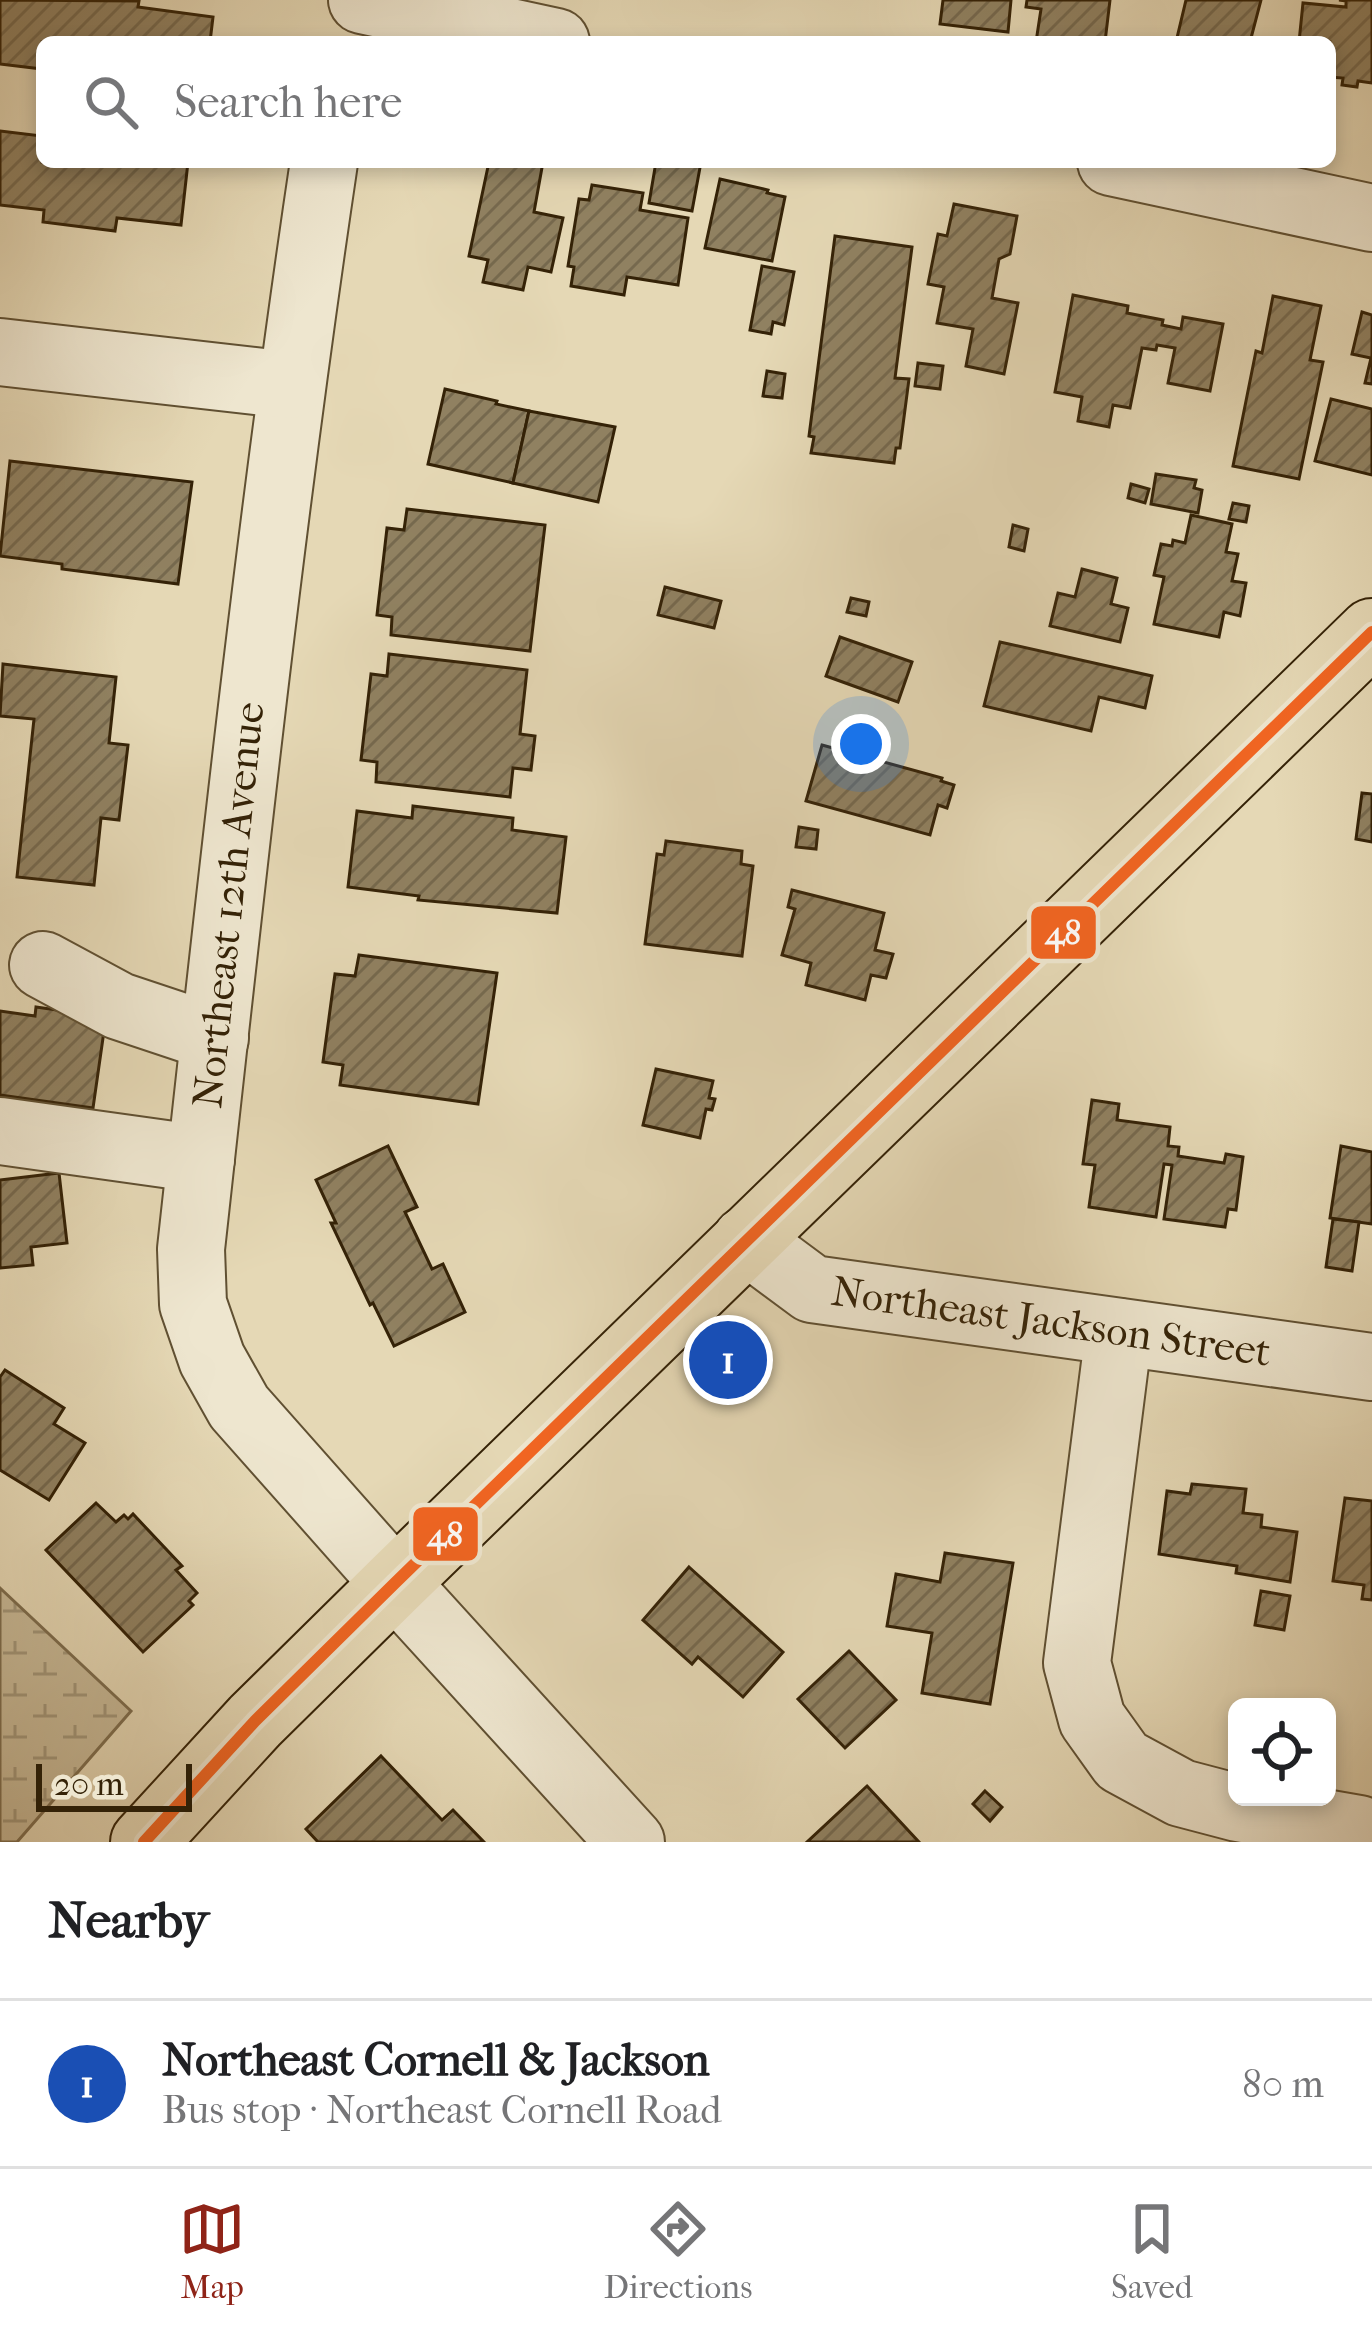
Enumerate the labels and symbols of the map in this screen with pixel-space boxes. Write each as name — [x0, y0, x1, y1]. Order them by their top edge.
street label: Northeast 12th Avenue — [183, 700, 275, 1110]
your location — [831, 714, 891, 774]
line badge: 48 — [1029, 904, 1098, 961]
text: 48 — [1044, 914, 1081, 954]
street label: Northeast Jackson Street — [828, 1267, 1274, 1377]
pin: 1 — [689, 1315, 767, 1405]
line badge: 48 — [411, 1505, 480, 1563]
text: 48 — [426, 1516, 463, 1556]
scale bar — [36, 1758, 192, 1811]

